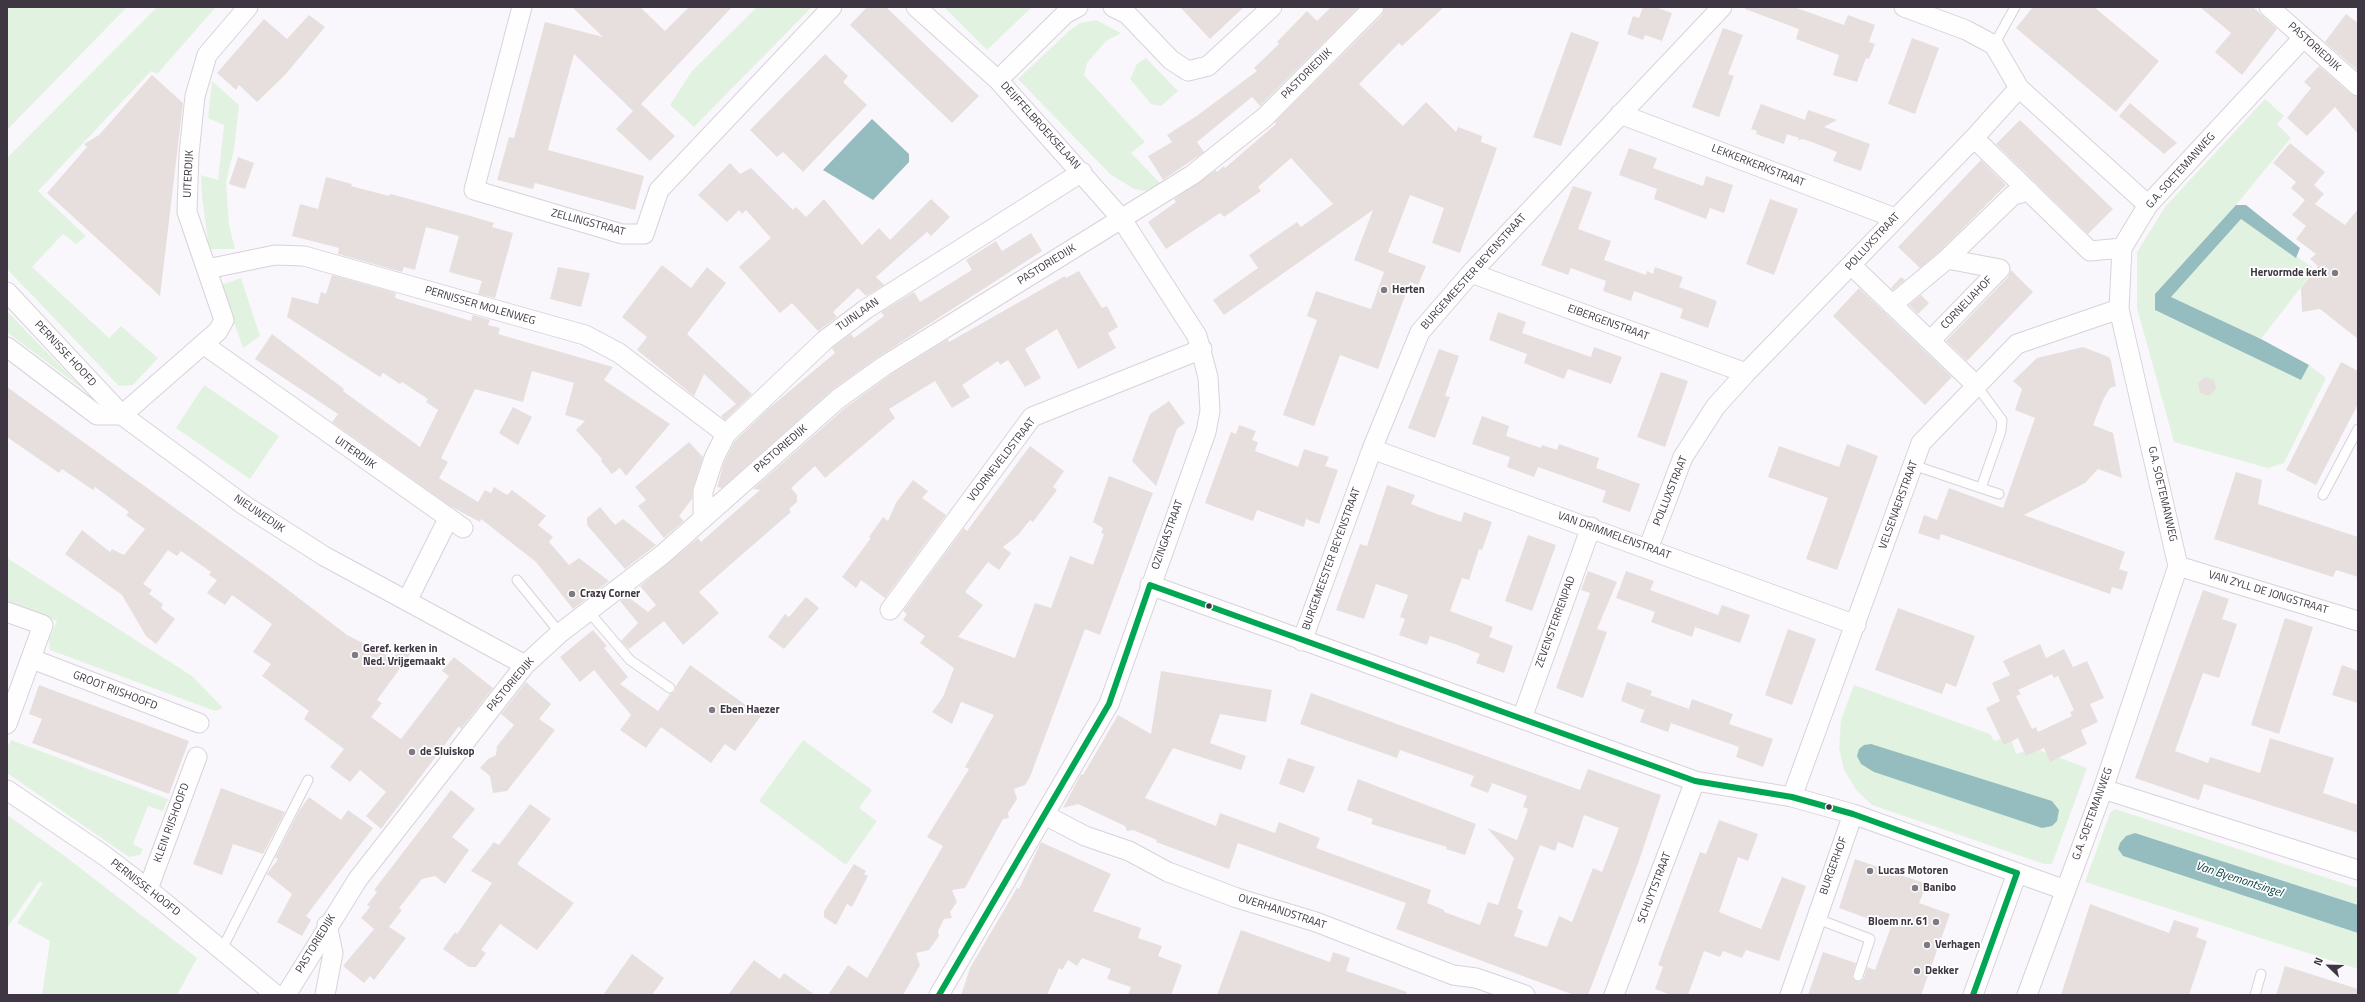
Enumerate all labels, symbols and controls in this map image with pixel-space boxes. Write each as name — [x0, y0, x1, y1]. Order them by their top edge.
street label: PASTORIEDIJK — [2285, 20, 2343, 74]
street label: PASTORIEDIJK — [1279, 46, 1335, 102]
street label: DEIJFFELBROEKSELAAN — [997, 80, 1083, 172]
street label: G.A. SOETEMANWEG — [2143, 130, 2219, 212]
street label: LEKKERKERKSTRAAT — [1709, 142, 1807, 190]
street label: UITERDIJK — [181, 150, 197, 198]
street label: ZELLINGSTRAAT — [549, 207, 627, 239]
street label: POLLUXSTRAAT — [1843, 210, 1903, 274]
street label: BURGEMEESTER BEYENSTRAAT — [1419, 211, 1529, 333]
street label: PASTORIEDIJK — [1015, 242, 1079, 288]
place label: Hervormde kerk — [2250, 266, 2327, 280]
marker: Hervormde kerk — [2330, 268, 2340, 278]
street label: CORNELIAHOF — [1938, 274, 1996, 332]
place label: Herten — [1392, 283, 1425, 297]
street label: PERNISSER MOLENWEG — [423, 284, 537, 328]
marker: Herten — [1379, 285, 1389, 295]
street label: TUINLAAN — [834, 296, 882, 334]
street label: EIBERGENSTRAAT — [1566, 302, 1650, 344]
street label: PERNISSE HOOFD — [31, 318, 99, 390]
street label: VOORNEVELDSTRAAT — [965, 415, 1039, 505]
street label: PASTORIEDIJK — [752, 422, 810, 476]
street label: UITERDIJK — [332, 434, 378, 472]
street label: G.A. SOETEMANWEG — [2145, 445, 2179, 543]
street label: POLLUXSTRAAT — [1651, 454, 1691, 528]
street label: VELSENAERSTRAAT — [1877, 459, 1921, 551]
street label: BURGEMEESTER BEYENSTRAAT — [1300, 486, 1364, 632]
street label: NIEUWEDIJK — [231, 492, 287, 536]
street label: OZINGASTRAAT — [1149, 498, 1187, 572]
street label: VAN DRIMMELENSTRAAT — [1556, 509, 1672, 563]
street label: VAN ZYLL DE JONGSTRAAT — [2207, 569, 2329, 617]
street label: ZEVENSTERRENPAD — [1533, 574, 1579, 670]
place label: Crazy Corner — [580, 587, 640, 601]
marker: Crazy Corner — [567, 589, 577, 599]
unlabelled marker — [1204, 601, 1214, 611]
place label: Geref. kerken in Ned. Vrijgemaakt — [363, 642, 445, 668]
marker: Geref. kerken in Ned. Vrijgemaakt — [350, 650, 360, 660]
street label: PASTORIEDIJK — [485, 655, 537, 715]
street label: GROOT RIJSHOOFD — [71, 669, 159, 713]
place label: Eben Haezer — [720, 703, 780, 717]
marker: Eben Haezer — [707, 705, 717, 715]
place label: de Sluiskop — [420, 745, 475, 759]
marker: de Sluiskop — [407, 747, 417, 757]
street label: G.A. SOETEMANWEG — [2070, 766, 2116, 862]
street label: KLEIN RIJSHOOFD — [152, 781, 192, 865]
unlabelled marker — [1824, 802, 1834, 812]
street label: BURGERHOF — [1817, 835, 1851, 897]
street label: SCHUYTSTRAAT — [1635, 851, 1675, 925]
street label: PERNISSE HOOFD — [108, 857, 182, 919]
water label: Van Byemontsingel — [2194, 859, 2284, 901]
place label: Lucas Motoren — [1878, 864, 1948, 878]
marker: Lucas Motoren — [1865, 866, 1875, 876]
place label: Banibo — [1923, 881, 1956, 895]
marker: Banibo — [1910, 883, 1920, 893]
street label: OVERHANDSTRAAT — [1236, 892, 1328, 932]
street label: PASTORIEDIJK — [293, 912, 339, 976]
place label: Bloem nr. 61 — [1868, 915, 1928, 929]
marker: Bloem nr. 61 — [1931, 917, 1941, 927]
place label: Verhagen — [1935, 938, 1980, 952]
marker: Verhagen — [1922, 940, 1932, 950]
north arrow — [2309, 946, 2349, 986]
text: N — [2309, 955, 2327, 968]
place label: Dekker — [1925, 964, 1959, 978]
marker: Dekker — [1912, 966, 1922, 976]

